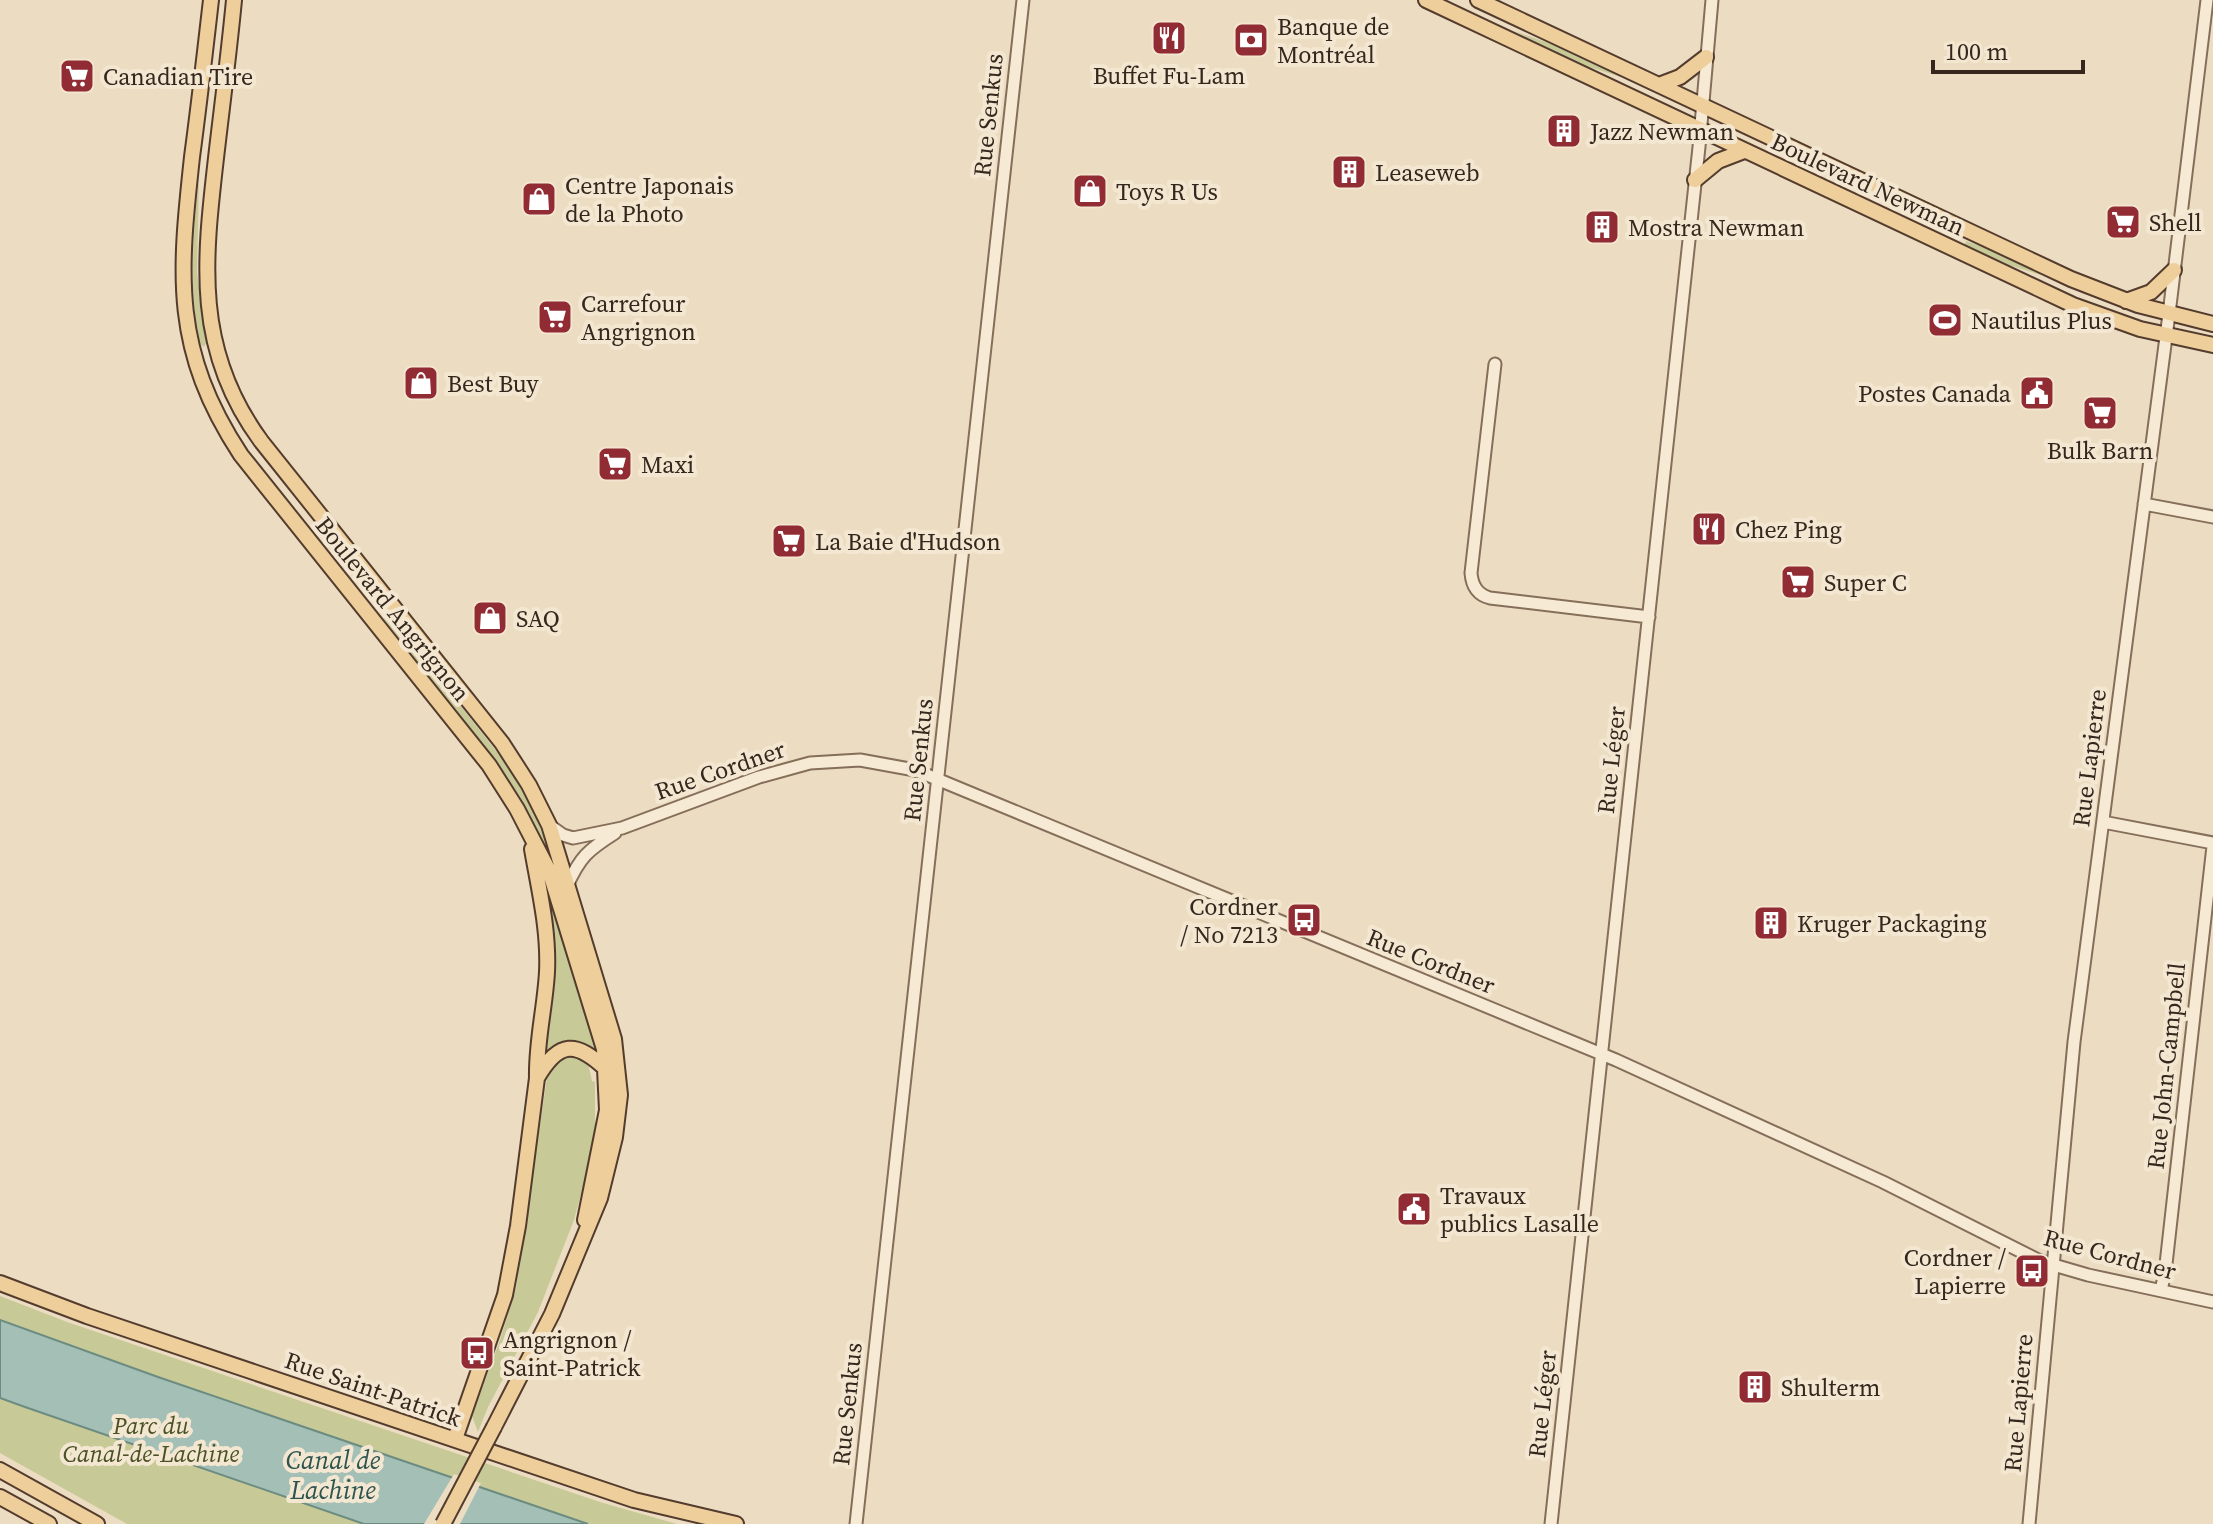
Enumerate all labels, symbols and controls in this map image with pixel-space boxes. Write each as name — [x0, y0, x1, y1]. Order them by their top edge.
place label: Banque de Montréal — [1277, 10, 1390, 71]
restaurant icon: Buffet Fu-Lam — [1150, 19, 1188, 57]
bank icon: Banque de Montréal — [1232, 21, 1270, 59]
scale bar — [1933, 24, 2083, 74]
text: 100 m — [1945, 35, 2008, 68]
street label: Rue Senkus — [965, 52, 1011, 178]
supermarket icon: Canadian Tire — [58, 57, 96, 95]
place label: Buffet Fu-Lam — [1093, 59, 1245, 92]
place label: Canadian Tire — [103, 60, 253, 93]
building icon: Jazz Newman — [1545, 112, 1583, 150]
place label: Jazz Newman — [1589, 115, 1734, 148]
street label: Boulevard Newman — [1766, 125, 1970, 243]
building icon: Leaseweb — [1330, 153, 1368, 191]
place label: Leaseweb — [1375, 156, 1480, 189]
place label: Centre Japonais de la Photo — [565, 169, 734, 230]
shop icon: Toys R Us — [1071, 172, 1109, 210]
place label: Toys R Us — [1116, 175, 1218, 208]
shop icon: Centre Japonais de la Photo — [520, 180, 558, 218]
supermarket icon: Shell — [2104, 203, 2142, 241]
place label: Shell — [2149, 206, 2202, 239]
building icon: Mostra Newman — [1583, 208, 1621, 246]
place label: Mostra Newman — [1628, 211, 1804, 244]
place label: Carrefour Angrignon — [581, 287, 696, 348]
supermarket icon: Carrefour Angrignon — [536, 298, 574, 336]
sports icon: Nautilus Plus — [1926, 301, 1964, 339]
place label: Nautilus Plus — [1971, 304, 2112, 337]
shop icon: Best Buy — [402, 364, 440, 402]
place label: Best Buy — [447, 367, 539, 400]
public building icon: Postes Canada — [2018, 374, 2056, 412]
place label: Postes Canada — [1858, 377, 2012, 410]
supermarket icon: Bulk Barn — [2081, 394, 2119, 432]
place label: Bulk Barn — [2047, 434, 2153, 467]
supermarket icon: Maxi — [596, 445, 634, 483]
place label: Maxi — [641, 448, 694, 481]
street label: Boulevard Angrignon — [308, 510, 478, 708]
restaurant icon: Chez Ping — [1690, 510, 1728, 548]
place label: Chez Ping — [1735, 513, 1842, 546]
supermarket icon: La Baie d'Hudson — [770, 522, 808, 560]
place label: La Baie d'Hudson — [815, 525, 1001, 558]
supermarket icon: Super C — [1779, 563, 1817, 601]
place label: Super C — [1824, 566, 1907, 599]
shop icon: SAQ — [471, 599, 509, 637]
place label: SAQ — [516, 602, 560, 635]
street label: Rue Lapierre — [2064, 687, 2114, 829]
street label: Rue Senkus — [895, 697, 941, 823]
street label: Rue Léger — [1589, 705, 1633, 815]
street label: Rue Cordner — [650, 732, 790, 808]
place label: Cordner / No 7213 — [1180, 890, 1278, 951]
bus stop icon: Cordner / No 7213 — [1285, 901, 1323, 939]
building icon: Kruger Packaging — [1752, 904, 1790, 942]
place label: Kruger Packaging — [1797, 907, 1987, 940]
street label: Rue Cordner — [1362, 920, 1500, 1002]
street label: Rue John-Campbell — [2139, 961, 2193, 1171]
place label: Travaux publics Lasalle — [1440, 1179, 1599, 1240]
public building icon: Travaux publics Lasalle — [1395, 1190, 1433, 1228]
street label: Rue Cordner — [2040, 1220, 2180, 1288]
place label: Cordner / Lapierre — [1904, 1241, 2006, 1302]
bus stop icon: Cordner / Lapierre — [2013, 1252, 2051, 1290]
place label: Angrignon / Saint-Patrick — [503, 1323, 641, 1384]
street label: Rue Lapierre — [1996, 1332, 2040, 1474]
bus stop icon: Angrignon / Saint-Patrick — [458, 1334, 496, 1372]
street label: Rue Senkus — [824, 1341, 870, 1467]
street label: Rue Saint-Patrick — [280, 1343, 466, 1435]
street label: Rue Léger — [1520, 1349, 1564, 1459]
building icon: Shulterm — [1736, 1368, 1774, 1406]
place label: Shulterm — [1781, 1371, 1880, 1404]
park label: Parc du Canal-de-Lachine — [63, 1409, 239, 1470]
water label: Canal de Lachine — [286, 1442, 381, 1508]

